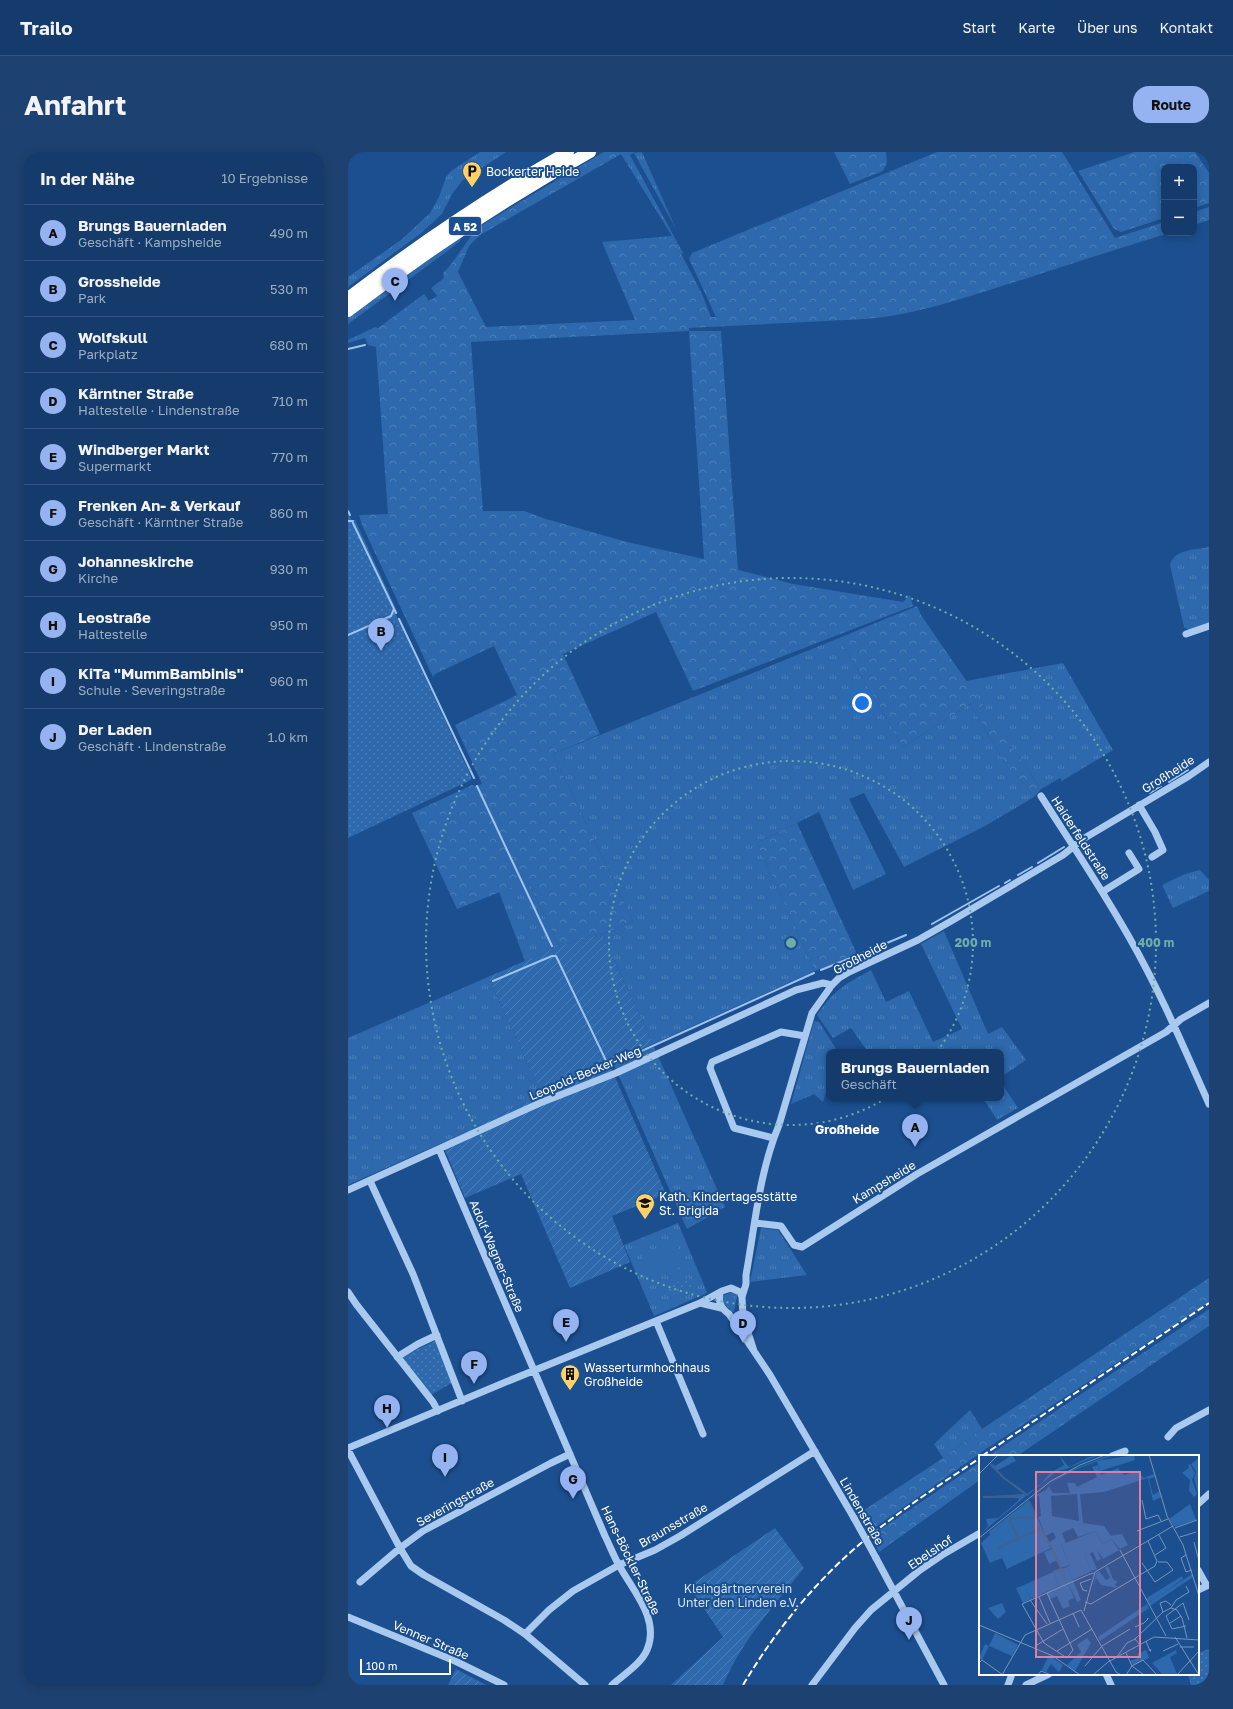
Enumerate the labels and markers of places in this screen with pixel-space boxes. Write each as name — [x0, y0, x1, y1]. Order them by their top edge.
parking icon: Bockerter Heide — [461, 160, 483, 188]
place label: Bockerter Heide — [486, 164, 579, 179]
pin: C — [382, 268, 408, 301]
pin: B — [368, 618, 394, 651]
centre of rings — [784, 936, 798, 950]
pin: A — [902, 1114, 928, 1147]
place label: Kath. Kindertagesstätte St. Brigida — [659, 1189, 797, 1218]
school or university icon: Kath. Kindertagesstätte St. Brigida — [634, 1192, 656, 1220]
pin: E — [553, 1309, 579, 1342]
pin: D — [730, 1310, 756, 1343]
pin: F — [461, 1351, 487, 1384]
place label: Wasserturmhochhaus Großheide — [584, 1360, 710, 1389]
building icon: Wasserturmhochhaus Großheide — [559, 1363, 581, 1391]
pin: H — [374, 1395, 400, 1428]
pin: I — [432, 1444, 458, 1477]
pin: G — [560, 1466, 586, 1499]
pin: J — [896, 1607, 922, 1640]

